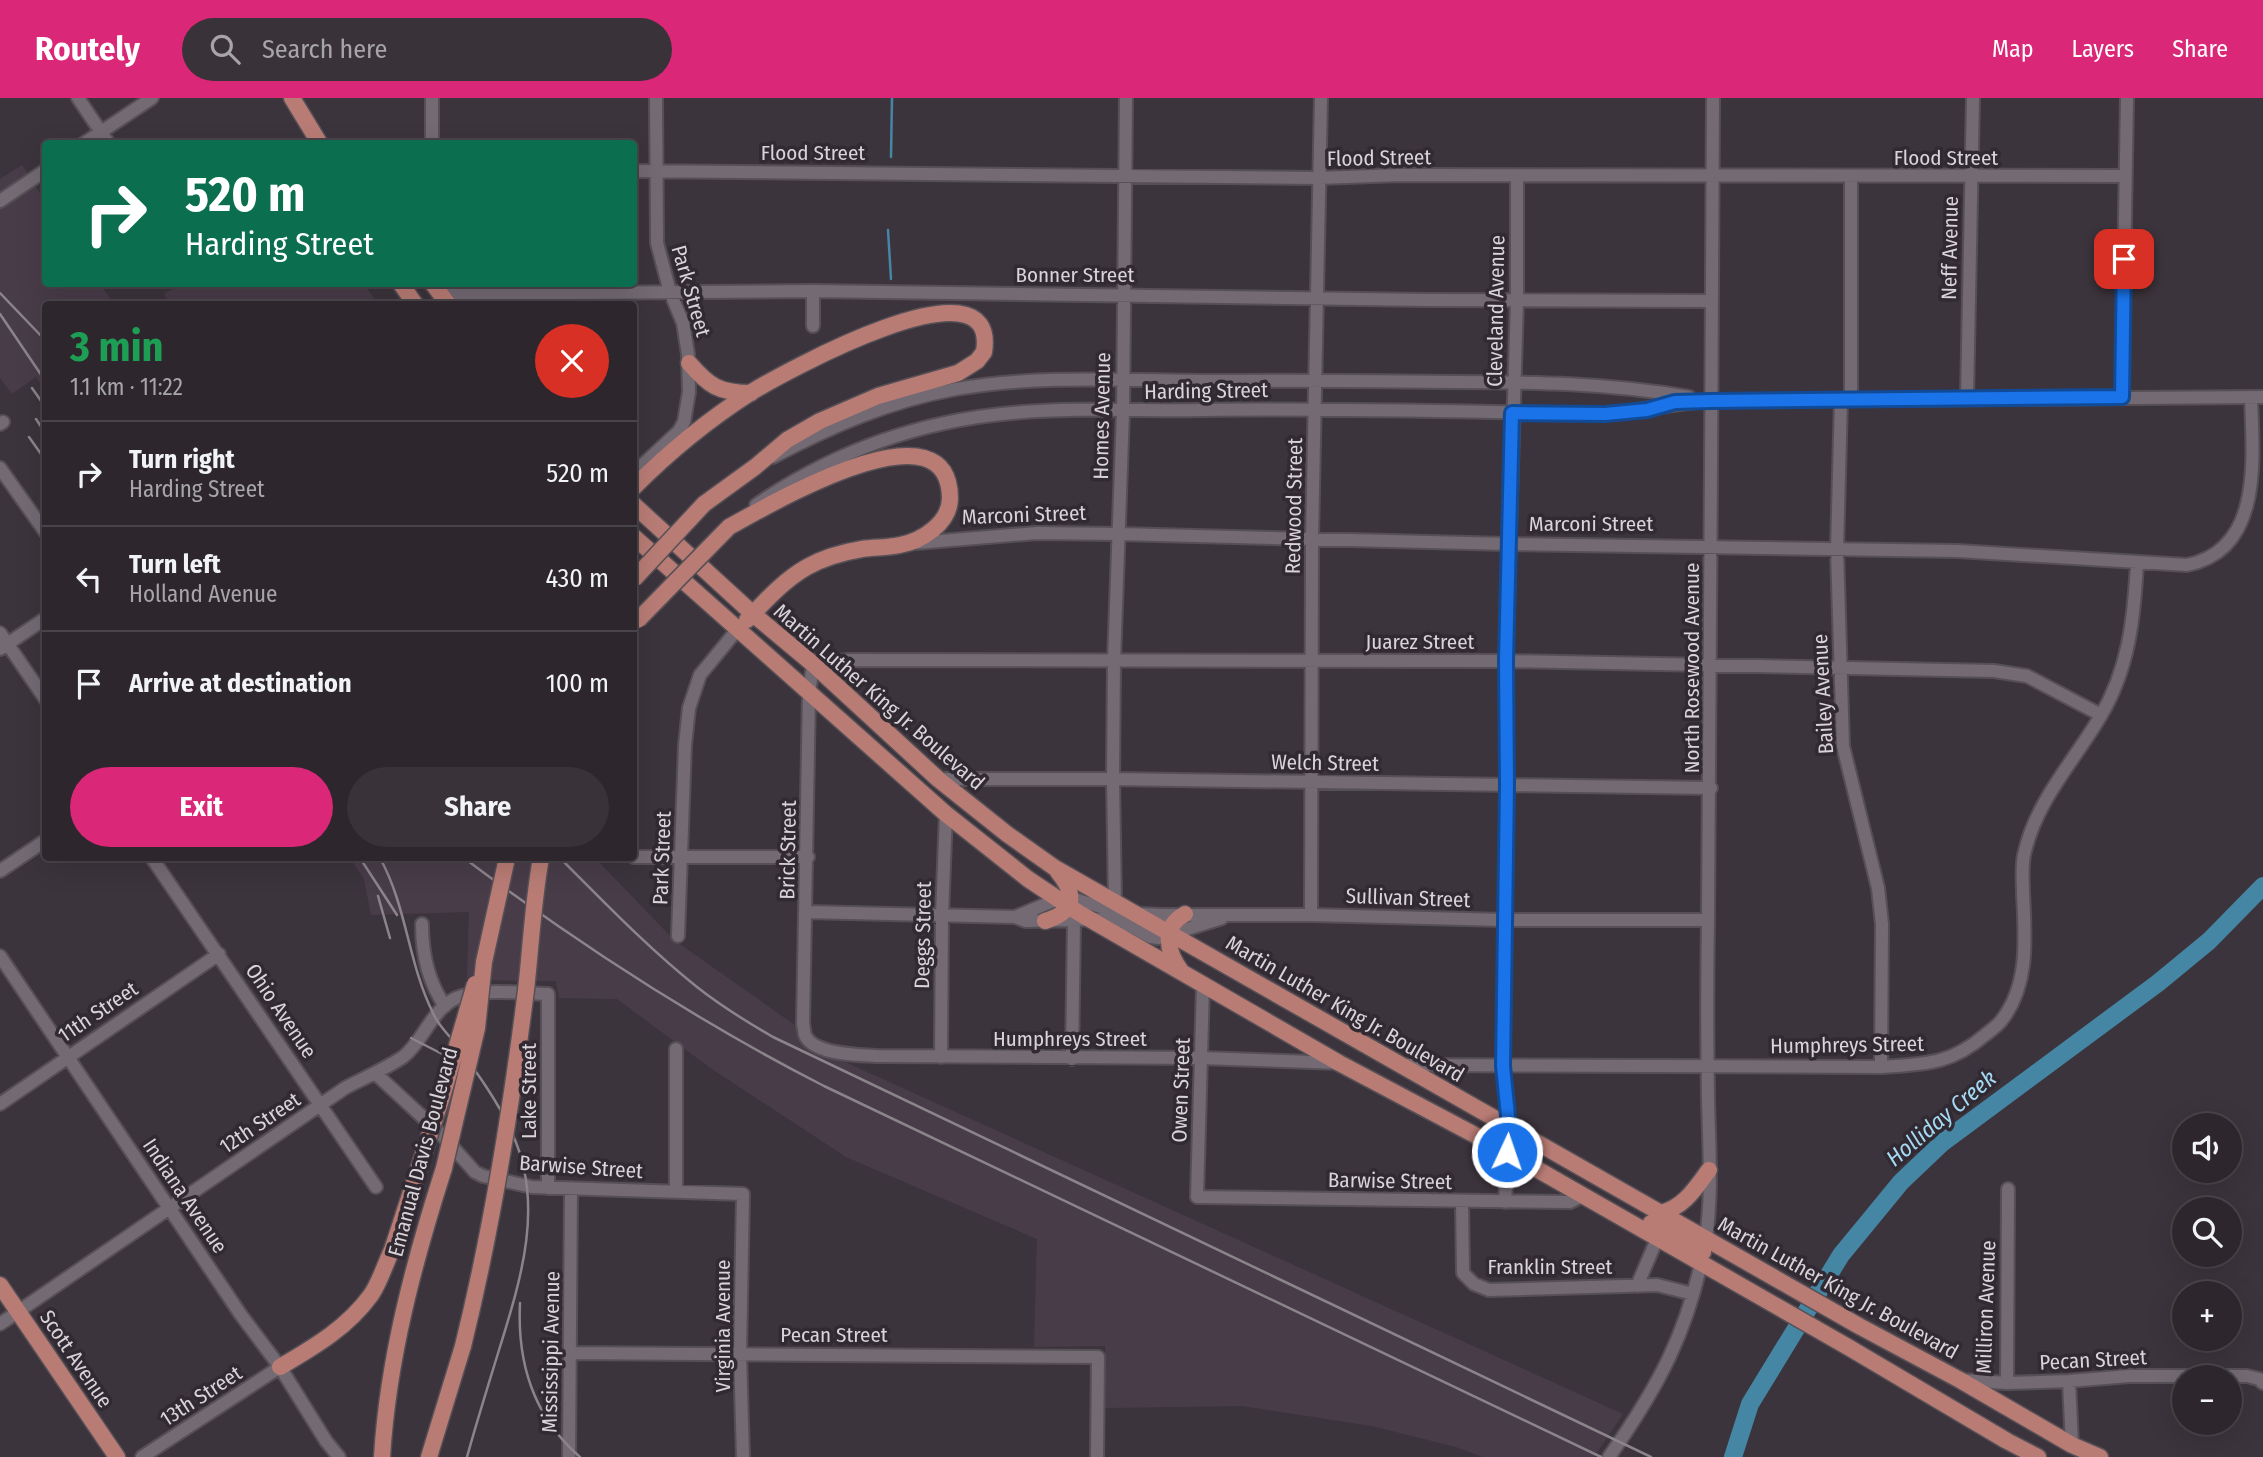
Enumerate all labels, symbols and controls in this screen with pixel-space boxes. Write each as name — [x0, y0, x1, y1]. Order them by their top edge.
search box — [182, 18, 672, 81]
text: Routely — [35, 29, 140, 69]
icon: search — [206, 30, 244, 68]
text: Search here — [262, 34, 387, 65]
text: Map — [1992, 35, 2034, 63]
text: Layers — [2072, 35, 2134, 63]
text: Share — [2172, 35, 2228, 63]
street label: Flood Street — [761, 140, 865, 166]
street label: Flood Street — [1327, 144, 1432, 172]
street label: Flood Street — [1894, 145, 1998, 171]
text: 520 m — [185, 165, 306, 224]
icon: right — [70, 168, 161, 259]
street label: Neff Avenue — [1936, 196, 1964, 300]
text: Harding Street — [185, 225, 374, 263]
pin — [2094, 229, 2154, 289]
street label: Cleveland Avenue — [1482, 235, 1510, 387]
icon: arrive — [2105, 240, 2143, 278]
street label: Park Street — [666, 242, 716, 340]
street label: Bonner Street — [1016, 262, 1135, 288]
text: 3 min — [70, 322, 164, 372]
button: close — [535, 324, 609, 398]
street label: Homes Avenue — [1088, 352, 1116, 480]
text: 1.1 km · 11:22 — [70, 373, 183, 401]
street label: Harding Street — [1144, 377, 1268, 405]
street label: Redwood Street — [1280, 437, 1308, 574]
text: Turn right — [129, 444, 235, 475]
icon: right — [70, 455, 108, 493]
text: 520 m — [546, 458, 609, 489]
text: Harding Street — [129, 475, 265, 503]
street label: Marconi Street — [961, 500, 1087, 530]
street label: Marconi Street — [1529, 511, 1653, 537]
text: Turn left — [129, 549, 221, 580]
icon: left — [70, 560, 108, 598]
text: 430 m — [545, 563, 609, 594]
street label: North Rosewood Avenue — [1679, 563, 1705, 773]
text: Holland Avenue — [129, 580, 277, 608]
street label: Martin Luther King Jr. Boulevard — [768, 598, 990, 796]
street label: Juarez Street — [1366, 629, 1475, 655]
street label: Bailey Avenue — [1807, 633, 1839, 755]
icon: arrive — [70, 665, 108, 703]
text: Arrive at destination — [129, 668, 352, 699]
text: 100 m — [546, 668, 609, 699]
street label: Welch Street — [1271, 749, 1379, 777]
button: Exit — [70, 767, 333, 847]
button: Share — [347, 767, 609, 847]
street label: Brick Street — [774, 800, 802, 900]
street label: Park Street — [647, 811, 677, 905]
street label: Deggs Street — [909, 881, 937, 989]
street label: Sullivan Street — [1345, 883, 1471, 913]
street label: Martin Luther King Jr. Boulevard — [1221, 930, 1469, 1088]
street label: Ohio Avenue — [240, 959, 322, 1063]
street label: 11th Street — [53, 976, 143, 1048]
street label: Humphreys Street — [993, 1026, 1147, 1052]
street label: Humphreys Street — [1770, 1031, 1924, 1059]
street label: Owen Street — [1166, 1037, 1196, 1143]
street label: Lake Street — [516, 1043, 542, 1139]
street label: Emanual Davis Boulevard — [383, 1044, 463, 1260]
water label: Holliday Creek — [1880, 1064, 2002, 1172]
street label: 12th Street — [215, 1086, 305, 1159]
map controls — [2172, 1113, 2242, 1435]
button: sound — [2172, 1113, 2242, 1183]
position arrow — [1470, 1115, 1544, 1189]
street label: Indiana Avenue — [137, 1134, 233, 1258]
street label: Barwise Street — [518, 1150, 644, 1184]
street label: Barwise Street — [1328, 1167, 1452, 1195]
button: search — [2172, 1197, 2242, 1267]
street label: Martin Luther King Jr. Boulevard — [1713, 1211, 1963, 1365]
street label: Milliron Avenue — [1971, 1240, 2001, 1374]
street label: Franklin Street — [1488, 1254, 1613, 1280]
street label: Virginia Avenue — [710, 1260, 736, 1392]
street label: Mississippi Avenue — [537, 1271, 565, 1433]
button: + — [2172, 1281, 2242, 1351]
street label: Scott Avenue — [34, 1305, 118, 1413]
street label: Pecan Street — [780, 1322, 888, 1348]
street label: Pecan Street — [2039, 1344, 2147, 1376]
street label: 13th Street — [155, 1360, 247, 1432]
button: − — [2172, 1365, 2242, 1435]

